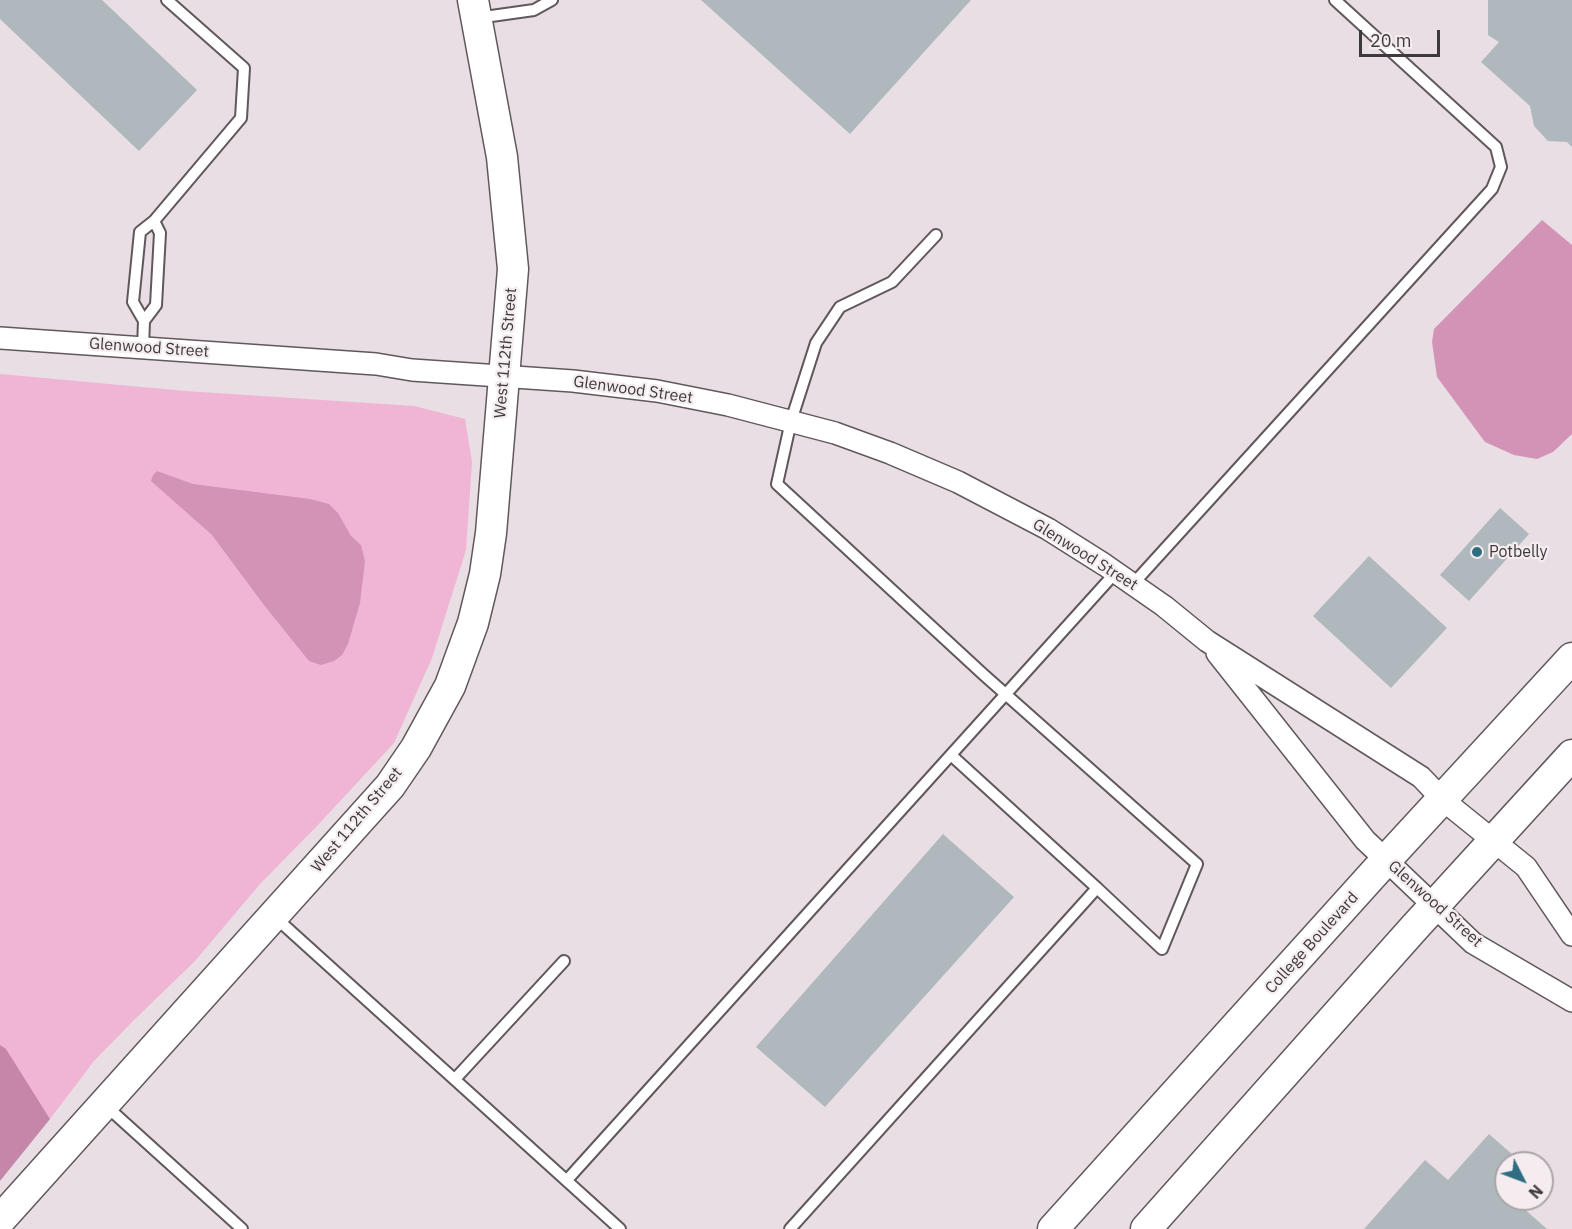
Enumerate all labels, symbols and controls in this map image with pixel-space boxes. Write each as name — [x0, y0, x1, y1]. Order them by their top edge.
scale bar — [1362, 18, 1443, 56]
text: 20 m — [1370, 29, 1412, 52]
street label: West 112th Street — [491, 287, 521, 419]
street label: Glenwood Street — [88, 334, 210, 362]
street label: Glenwood Street — [572, 372, 694, 408]
street label: Glenwood Street — [1029, 515, 1141, 595]
place label: Potbelly — [1489, 542, 1547, 562]
marker: Potbelly — [1470, 545, 1484, 559]
street label: West 112th Street — [308, 764, 406, 876]
street label: Glenwood Street — [1384, 857, 1486, 951]
street label: College Boulevard — [1261, 888, 1363, 998]
north arrow — [1494, 1151, 1554, 1211]
text: N — [1525, 1181, 1547, 1203]

